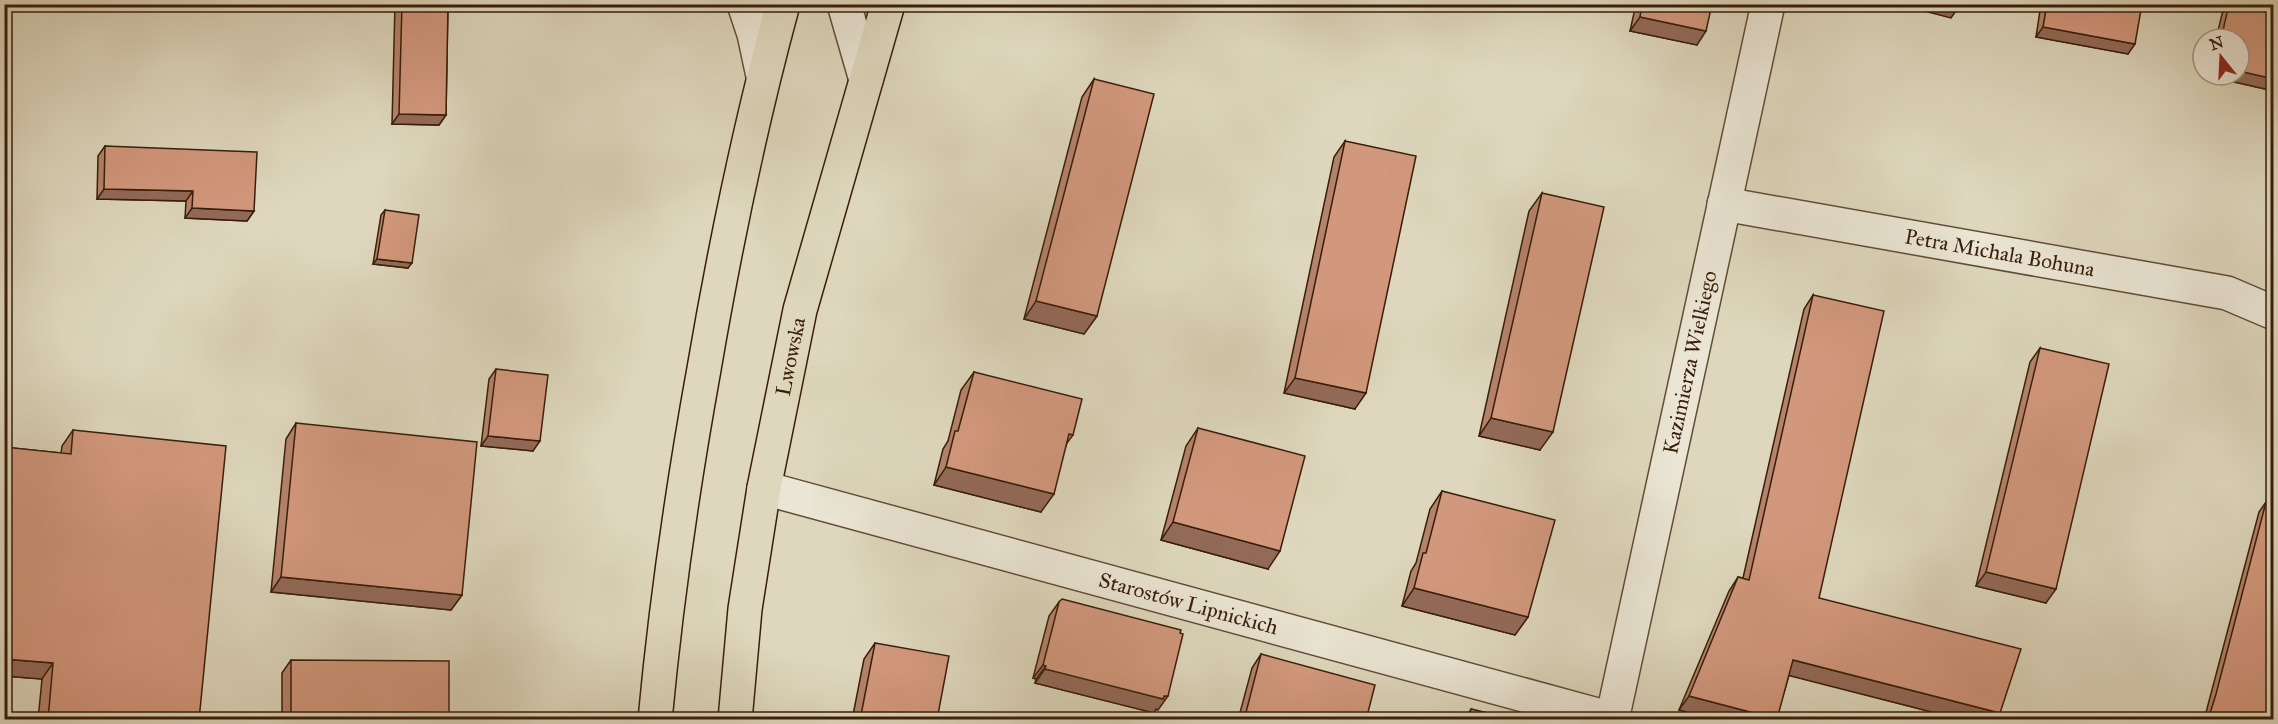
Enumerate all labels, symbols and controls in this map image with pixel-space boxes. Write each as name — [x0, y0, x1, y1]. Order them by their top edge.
north arrow — [2191, 27, 2251, 87]
text: N — [2207, 32, 2226, 54]
street label: Petra Michala Bohuna — [1903, 223, 2097, 282]
street label: Kazimierza Wielkiego — [1657, 268, 1723, 457]
street label: Lwowska — [770, 315, 811, 398]
street label: Starostów Lipnickich — [1096, 567, 1281, 641]

